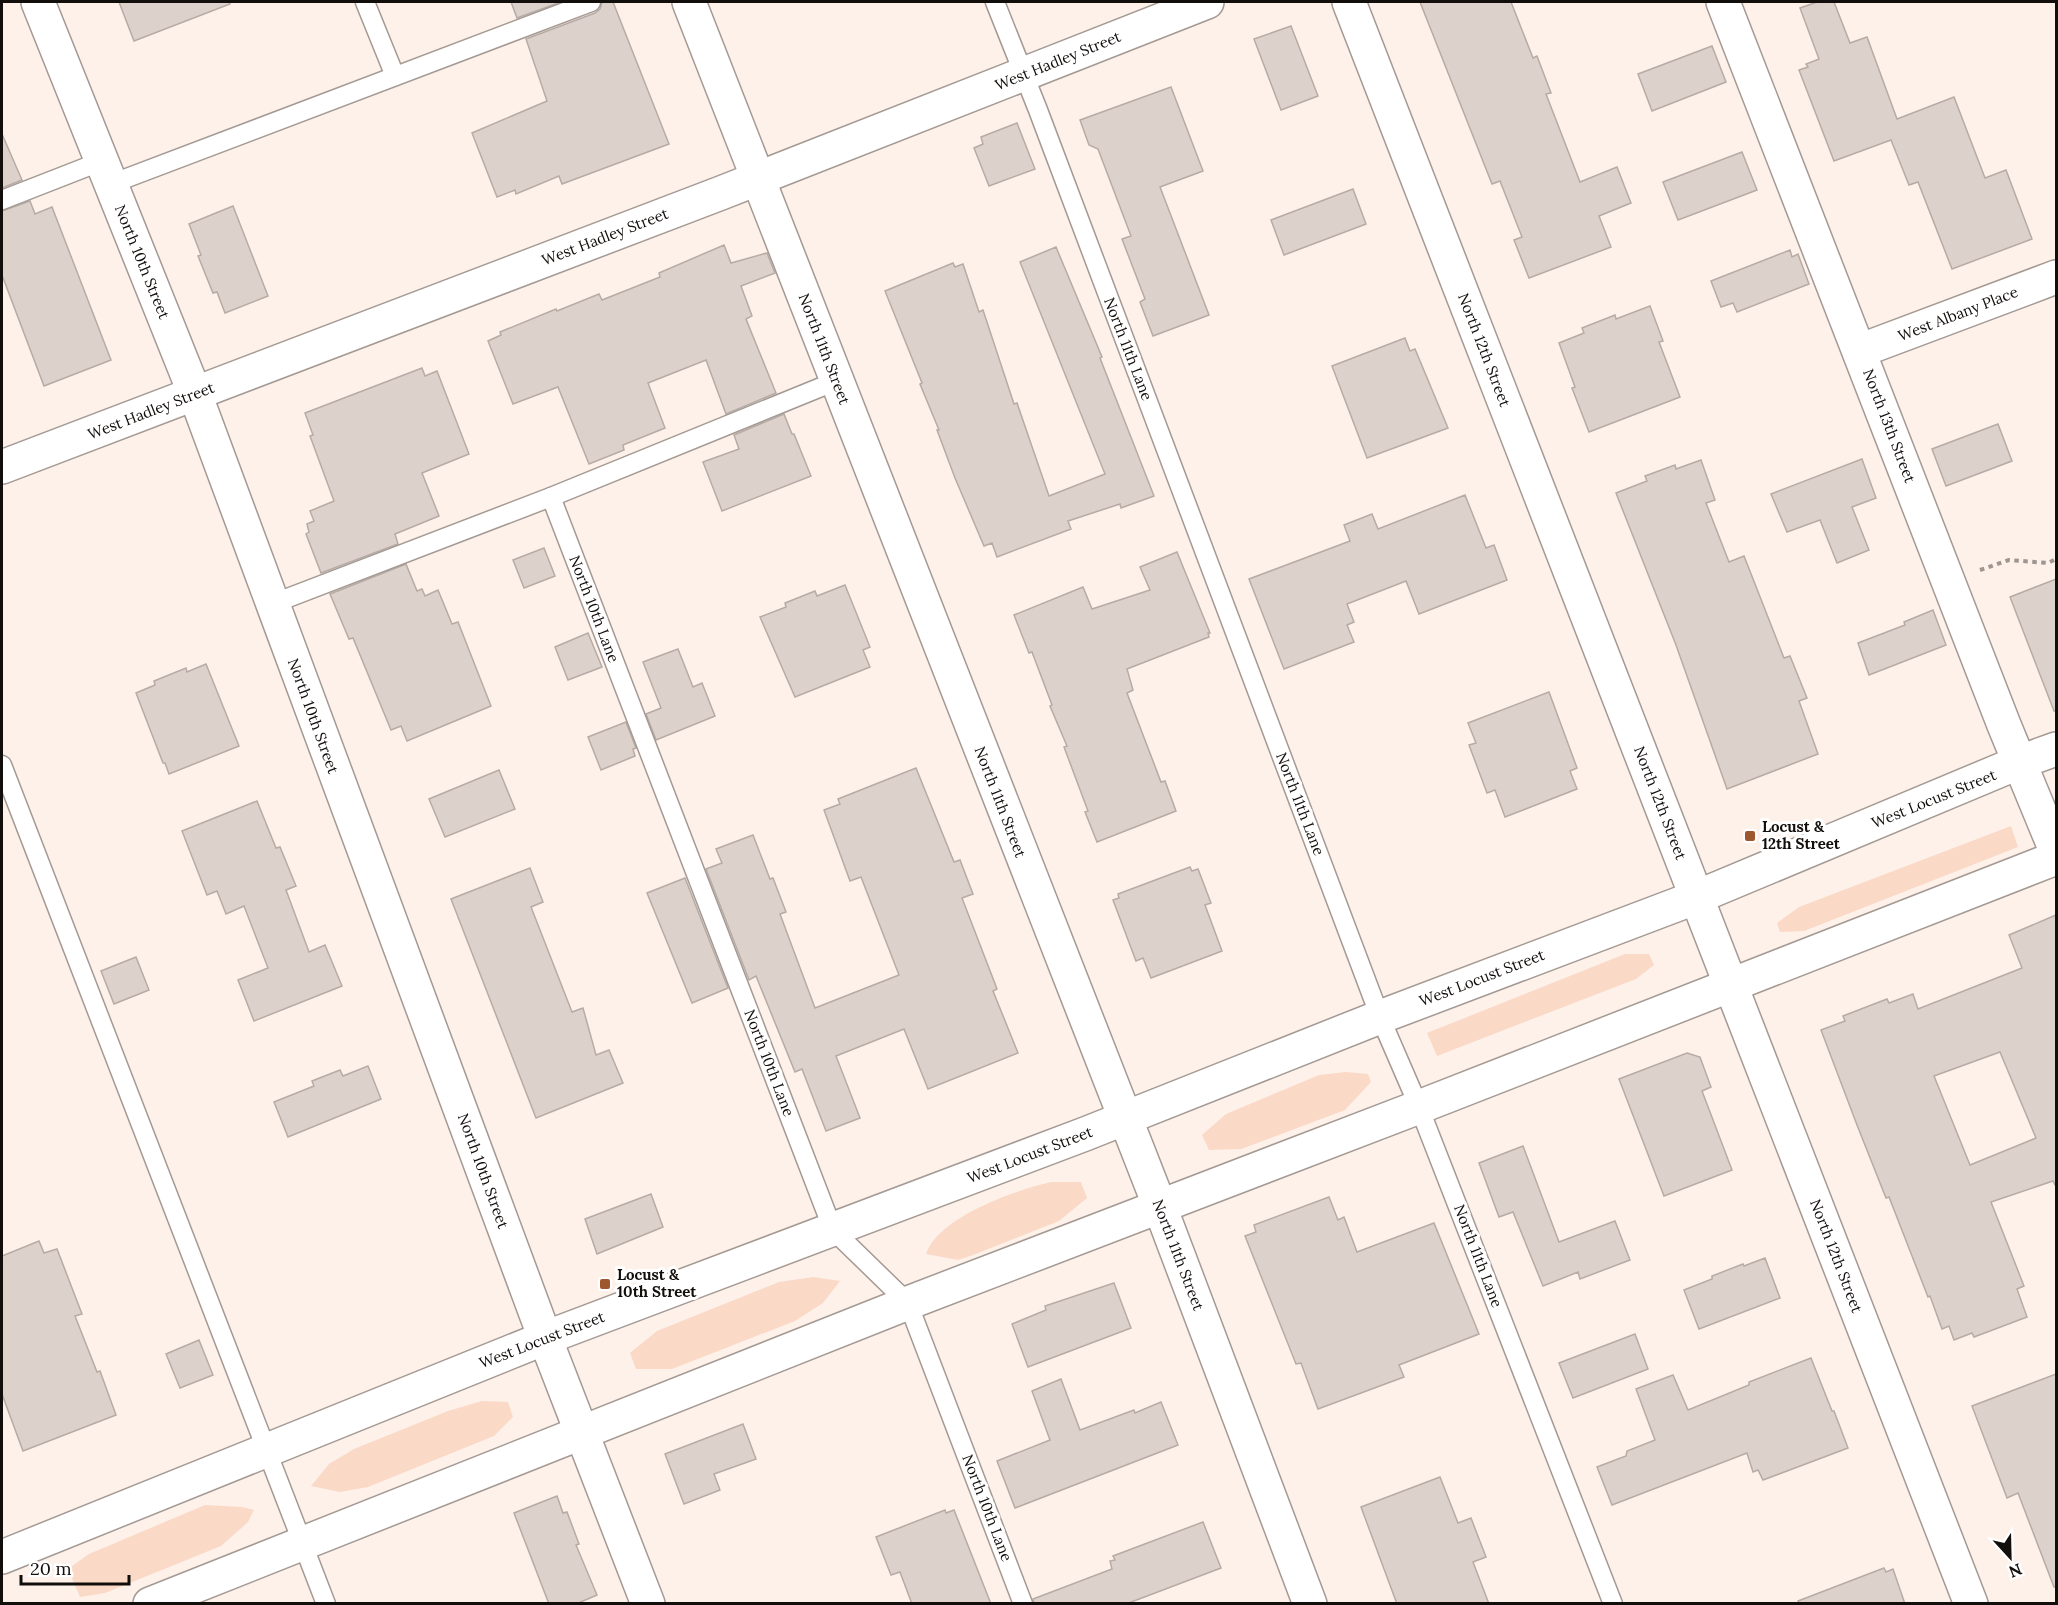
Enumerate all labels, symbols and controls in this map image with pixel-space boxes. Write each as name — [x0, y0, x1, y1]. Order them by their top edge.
street label: West Hadley Street — [992, 27, 1124, 94]
street label: North 10th Street — [111, 202, 174, 322]
street label: West Hadley Street — [539, 204, 671, 269]
street label: West Albany Place — [1895, 282, 2020, 345]
street label: North 12th Street — [1454, 290, 1515, 409]
street label: North 11th Street — [795, 291, 854, 407]
street label: North 11th Lane — [1100, 295, 1157, 403]
street label: North 13th Street — [1859, 366, 1920, 486]
street label: West Hadley Street — [85, 378, 217, 443]
street label: North 10th Lane — [565, 553, 624, 665]
street label: North 10th Street — [284, 656, 343, 776]
street label: North 12th Street — [1630, 743, 1691, 862]
street label: North 11th Street — [971, 744, 1030, 860]
street label: North 11th Lane — [1272, 750, 1329, 858]
street label: West Locust Street — [1869, 765, 1999, 832]
place label: Locust & 12th Street — [1762, 817, 1841, 853]
marker: Locust & 12th Street — [1743, 829, 1757, 843]
street label: West Locust Street — [1416, 945, 1547, 1010]
street label: North 10th Lane — [740, 1007, 799, 1119]
street label: North 10th Street — [454, 1111, 513, 1231]
street label: West Locust Street — [964, 1122, 1095, 1187]
street label: North 12th Street — [1806, 1196, 1867, 1315]
street label: North 11th Street — [1149, 1197, 1208, 1313]
street label: North 11th Lane — [1450, 1202, 1507, 1310]
place label: Locust & 10th Street — [617, 1265, 697, 1301]
marker: Locust & 10th Street — [598, 1277, 612, 1291]
street label: West Locust Street — [476, 1307, 607, 1372]
street label: North 10th Lane — [958, 1452, 1017, 1564]
north arrow — [1980, 1527, 2040, 1587]
scale bar — [21, 1548, 129, 1586]
text: 20 m — [30, 1557, 72, 1580]
text: N — [2006, 1559, 2025, 1582]

